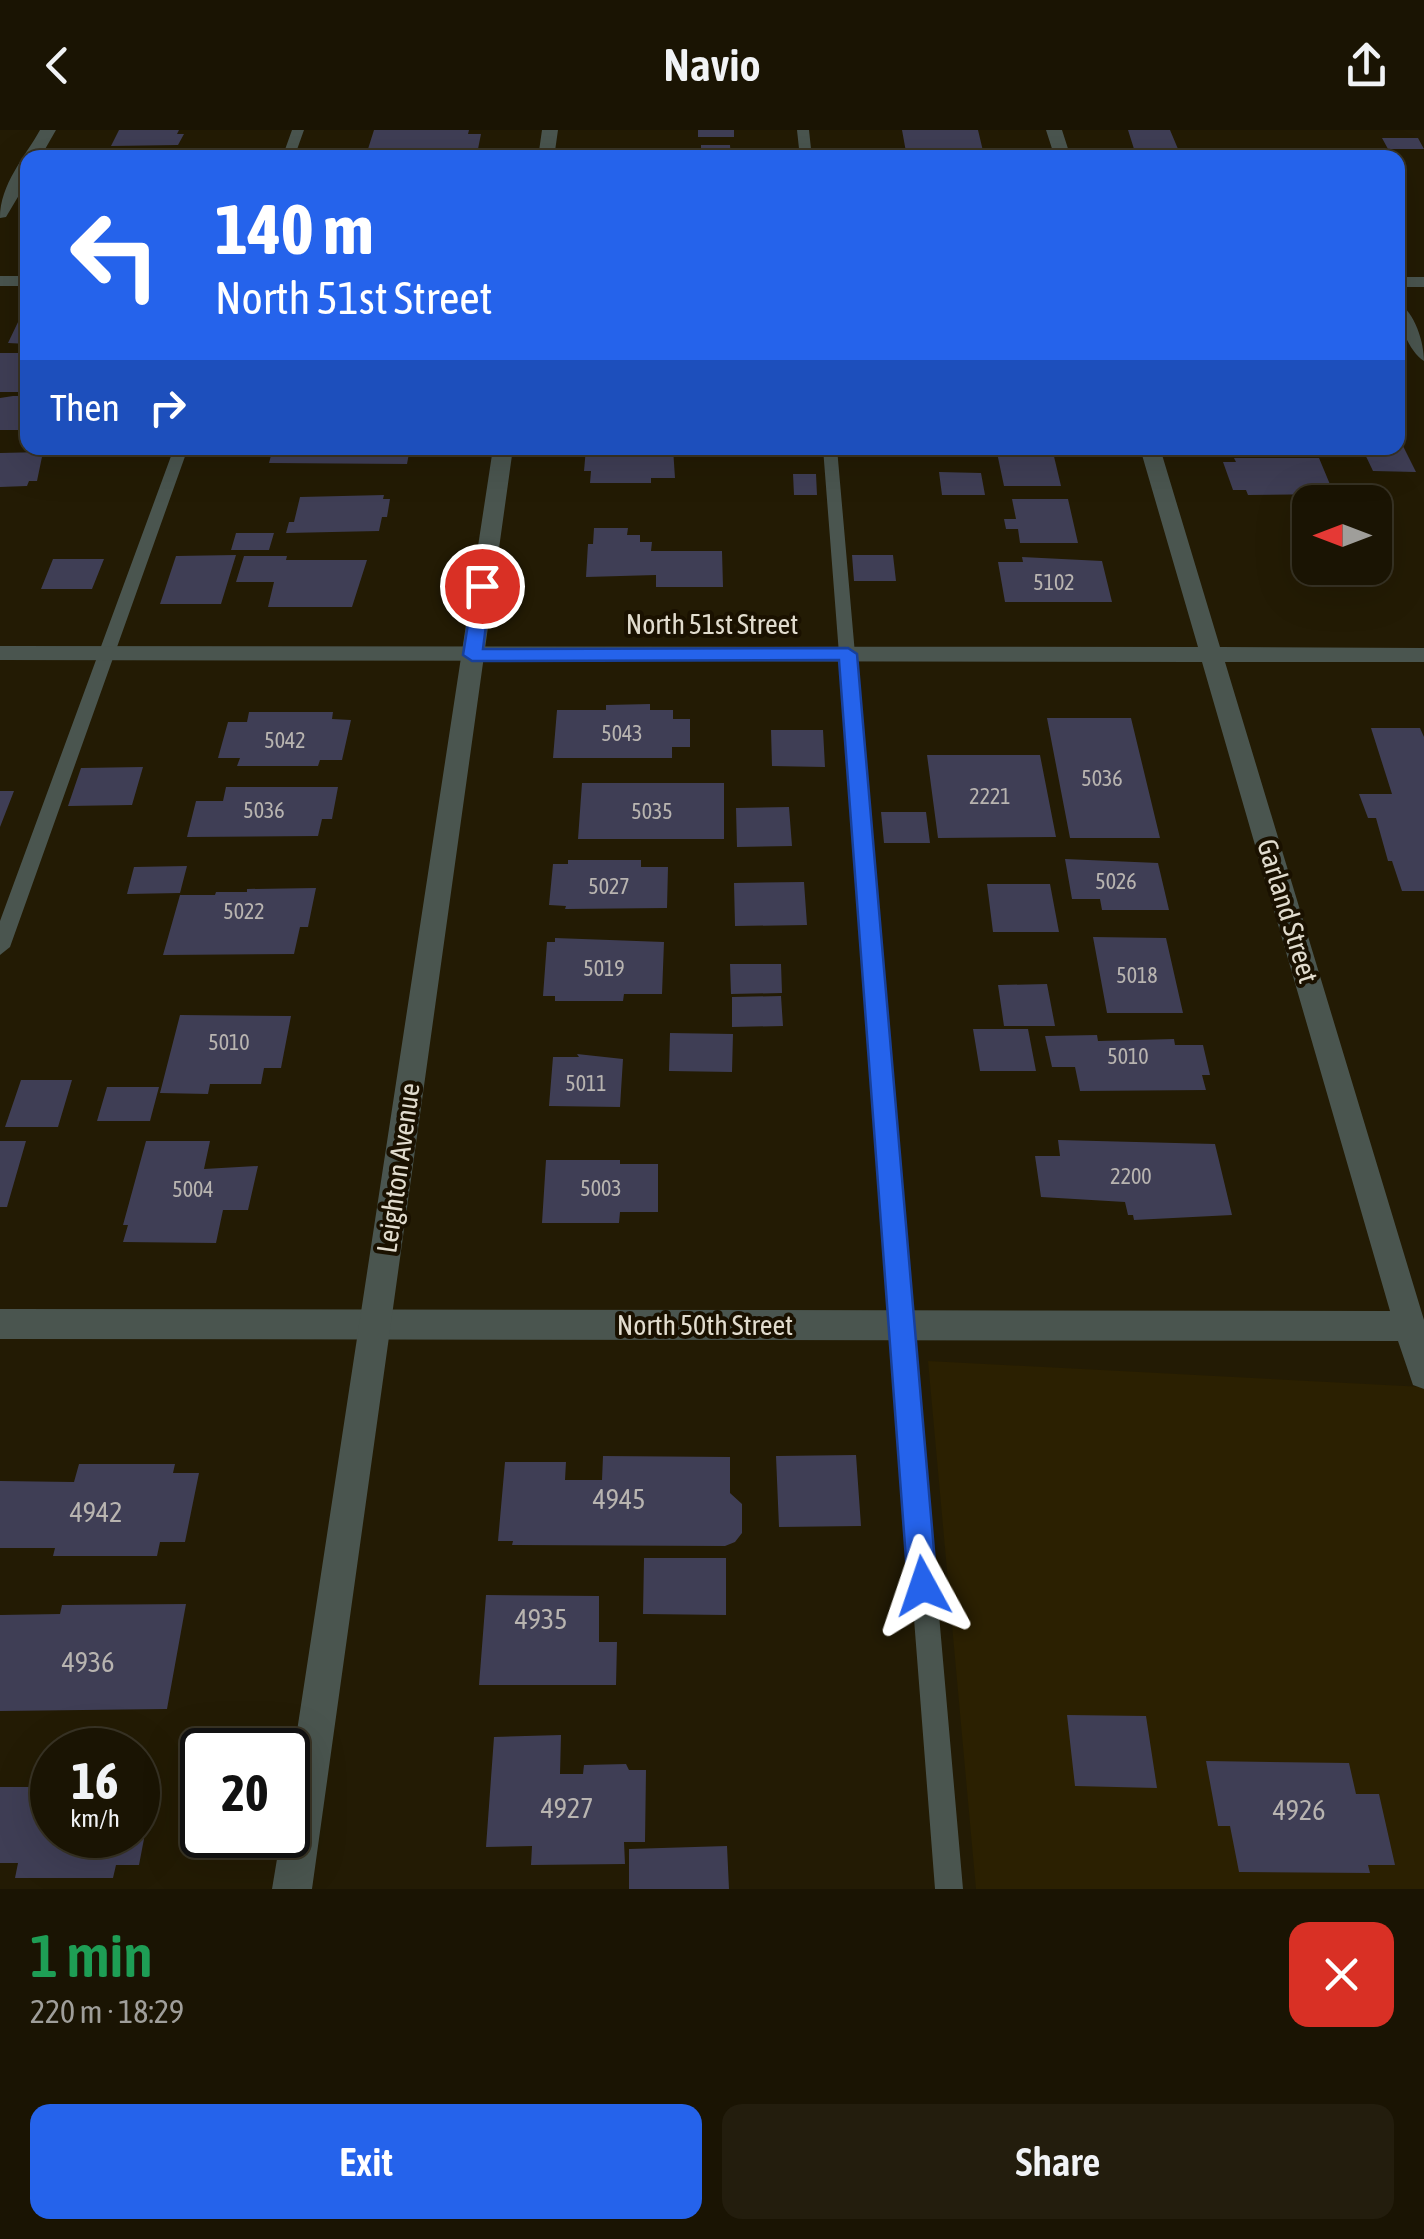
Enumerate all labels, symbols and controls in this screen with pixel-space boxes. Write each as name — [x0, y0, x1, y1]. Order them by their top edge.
icon: back — [30, 38, 85, 93]
icon: share — [1339, 38, 1394, 93]
text: Navio — [663, 39, 761, 91]
text: 140 m — [215, 189, 374, 269]
icon: left — [50, 190, 180, 320]
text: North 51st Street — [215, 272, 493, 324]
icon: right — [140, 380, 195, 435]
text: Then — [50, 386, 120, 429]
north arrow — [1292, 485, 1392, 585]
map controls — [1292, 485, 1392, 585]
pin — [440, 544, 525, 629]
icon: arrive — [455, 559, 510, 614]
house number: 5102 — [1033, 569, 1075, 595]
street label: North 51st Street — [626, 608, 798, 640]
house number: 5043 — [601, 720, 643, 746]
house number: 5042 — [264, 727, 306, 753]
house number: 5036 — [1081, 765, 1123, 791]
house number: 2221 — [969, 783, 1011, 809]
house number: 5036 — [243, 797, 285, 823]
house number: 5035 — [631, 798, 673, 824]
street label: Garland Street — [1251, 835, 1325, 987]
house number: 5026 — [1095, 868, 1137, 894]
house number: 5027 — [588, 873, 630, 899]
house number: 5022 — [223, 898, 265, 924]
house number: 5019 — [583, 955, 625, 981]
house number: 5018 — [1116, 962, 1158, 988]
house number: 5010 — [208, 1029, 250, 1055]
house number: 5010 — [1107, 1043, 1149, 1069]
house number: 5011 — [565, 1070, 607, 1096]
street label: Leighton Avenue — [370, 1081, 426, 1255]
house number: 2200 — [1110, 1163, 1152, 1189]
house number: 5003 — [580, 1175, 622, 1201]
house number: 5004 — [172, 1176, 214, 1202]
street label: North 50th Street — [617, 1309, 793, 1341]
house number: 4945 — [593, 1483, 645, 1515]
house number: 4942 — [70, 1496, 122, 1528]
position arrow — [871, 1534, 975, 1638]
house number: 4935 — [515, 1603, 567, 1635]
house number: 4936 — [62, 1646, 114, 1678]
speed limit sign: 20 — [180, 1728, 310, 1858]
text: 16 — [71, 1752, 118, 1810]
house number: 4927 — [541, 1792, 593, 1824]
house number: 4926 — [1273, 1794, 1325, 1826]
text: km/h — [70, 1804, 120, 1832]
text: 1 min — [30, 1921, 153, 1990]
button: close — [1289, 1922, 1394, 2027]
text: 220 m · 18:29 — [30, 1993, 184, 2030]
button: Exit — [30, 2104, 702, 2219]
button: Share — [722, 2104, 1394, 2219]

